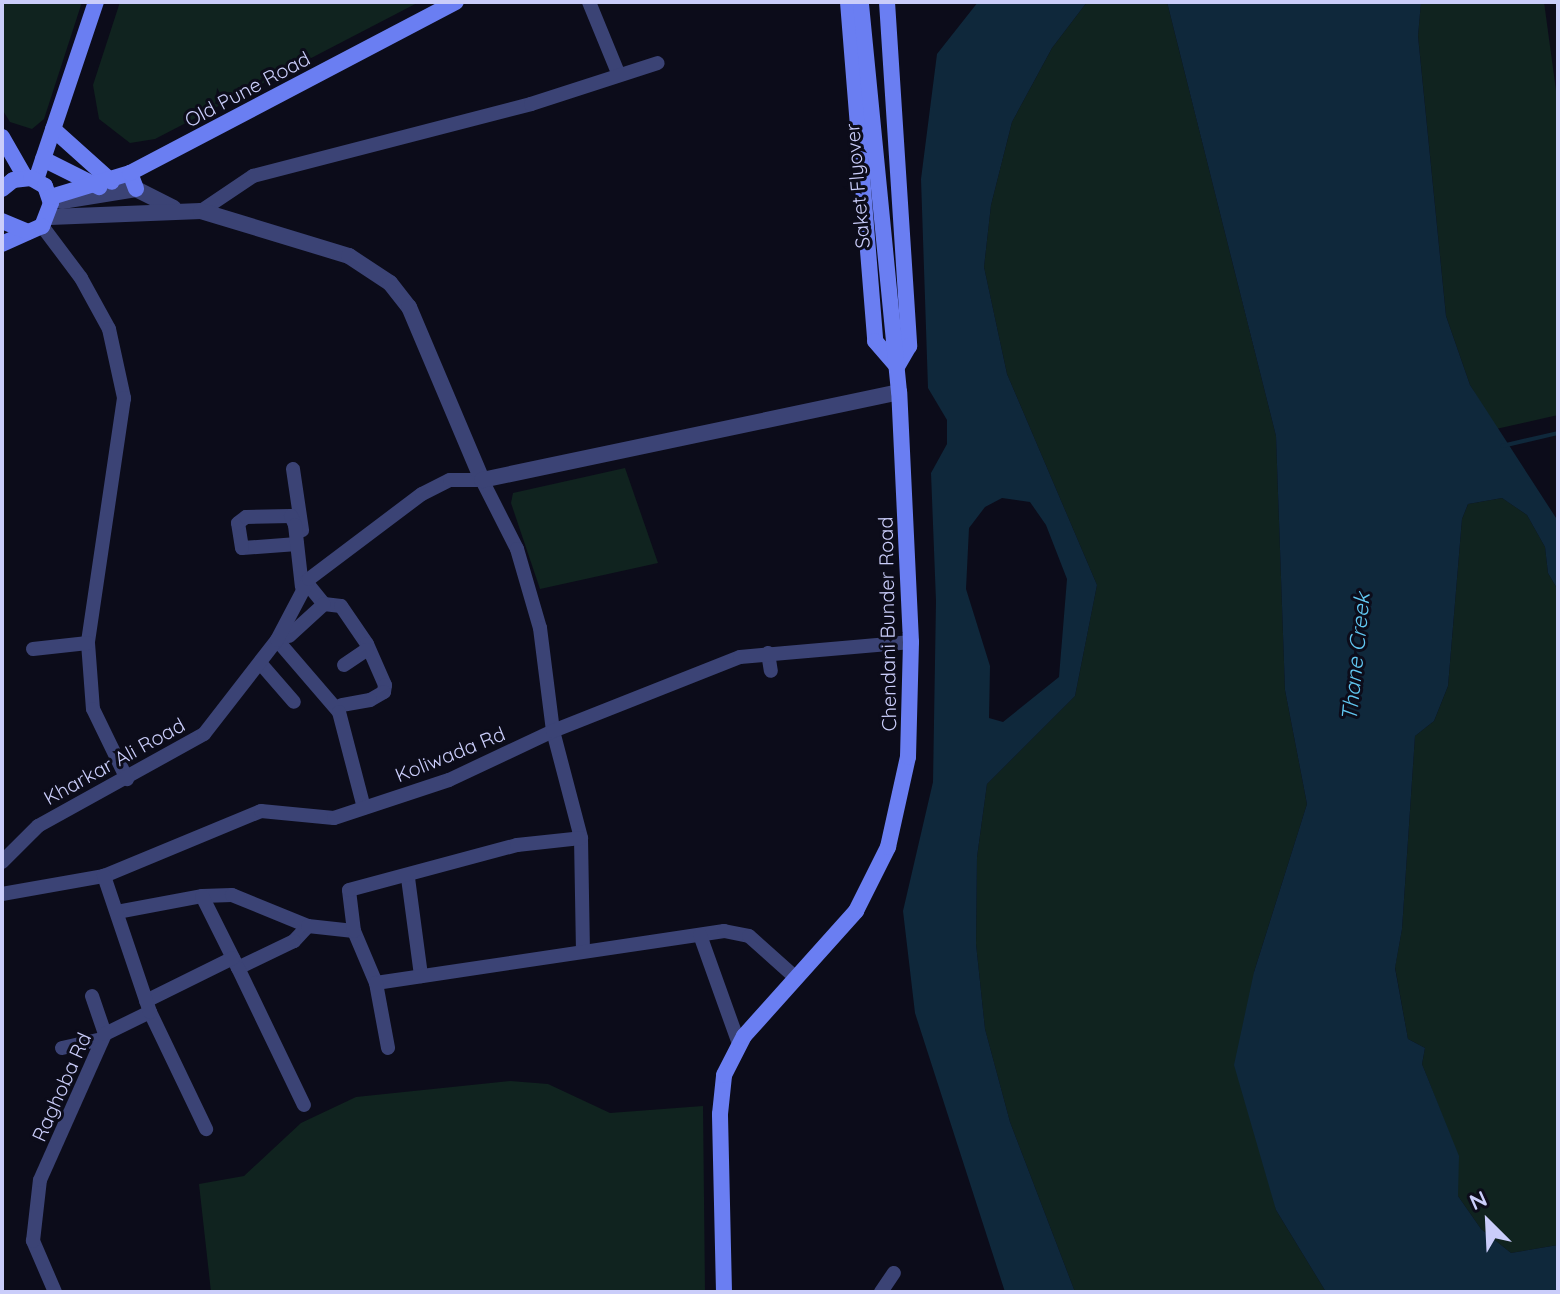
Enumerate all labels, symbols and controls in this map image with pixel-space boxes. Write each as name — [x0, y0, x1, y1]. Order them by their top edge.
street label: Old Pune Road — [180, 46, 314, 132]
street label: Saket Flyover — [840, 122, 874, 250]
street label: Chendani Bunder Road — [873, 516, 901, 732]
water label: Thane Creek — [1336, 591, 1376, 723]
street label: Kharkar Ali Road — [39, 712, 189, 810]
street label: Koliwada Rd — [392, 721, 508, 787]
street label: Raghoba Rd — [26, 1029, 96, 1145]
north arrow — [1448, 1182, 1528, 1262]
text: N — [1465, 1184, 1491, 1216]

